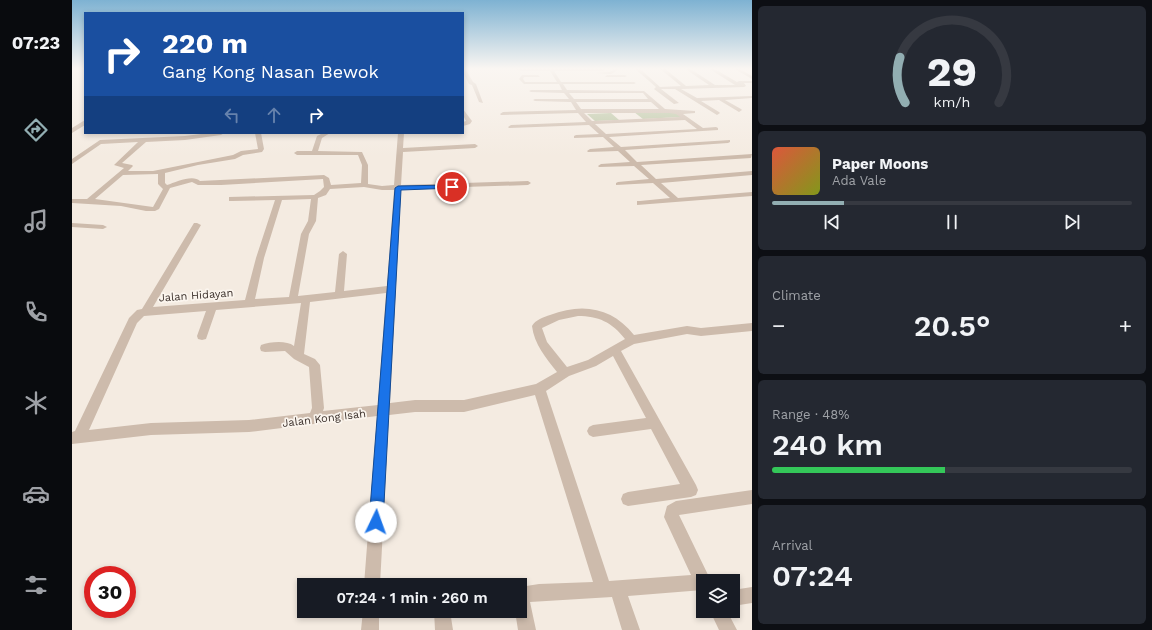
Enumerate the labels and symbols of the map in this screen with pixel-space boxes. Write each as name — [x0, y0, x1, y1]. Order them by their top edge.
pin — [435, 170, 469, 204]
street label: Jalan Hidayan — [158, 286, 234, 305]
street label: Jalan Kong Isah — [281, 407, 367, 430]
position arrow — [355, 501, 397, 543]
speed limit sign: 30 — [84, 566, 136, 618]

